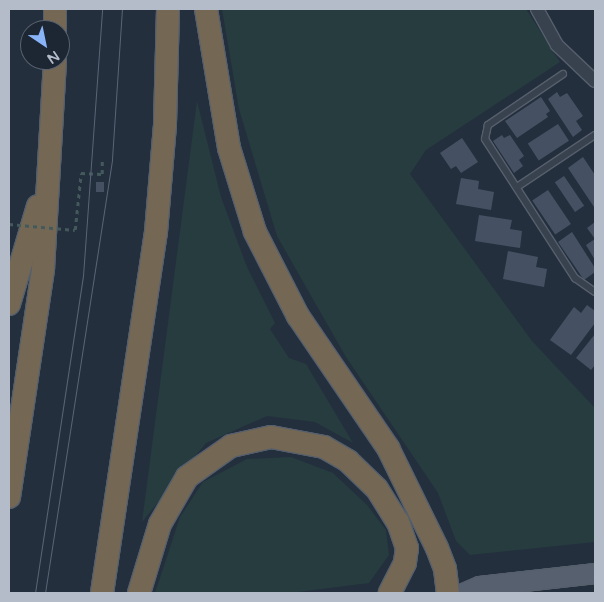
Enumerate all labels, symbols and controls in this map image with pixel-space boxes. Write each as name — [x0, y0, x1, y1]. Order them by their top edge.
north arrow — [20, 20, 70, 70]
text: N — [44, 47, 63, 67]

